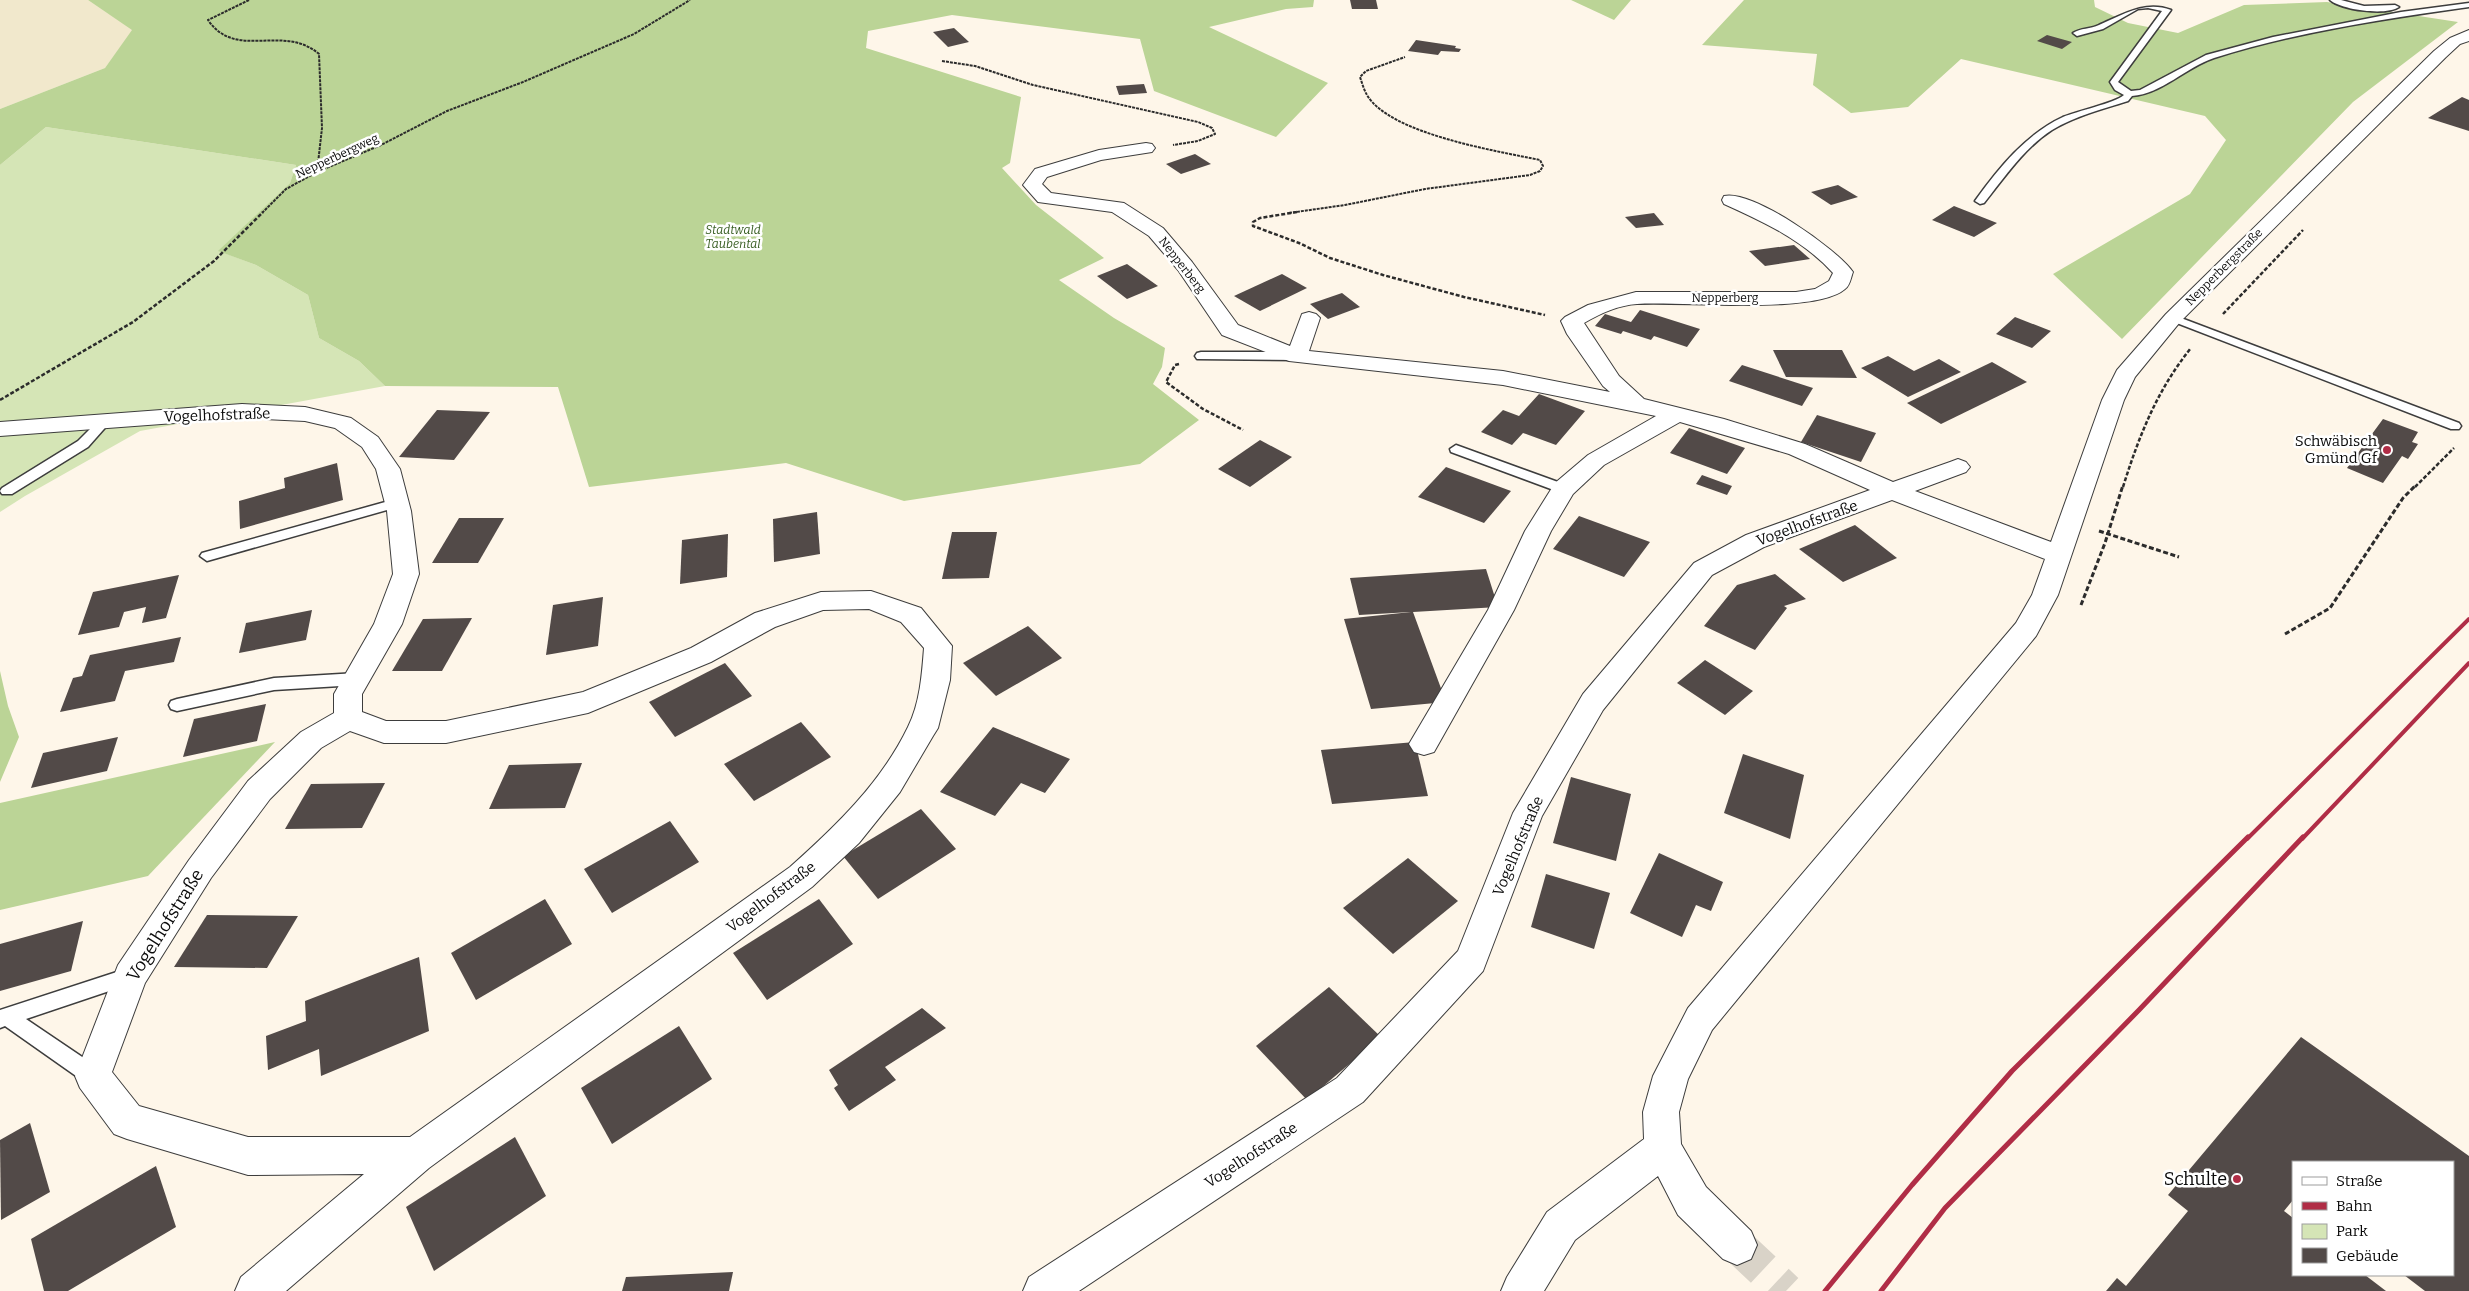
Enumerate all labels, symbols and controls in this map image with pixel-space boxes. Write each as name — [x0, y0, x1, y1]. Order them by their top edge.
street label: Nepperbergweg — [293, 131, 381, 181]
park label: Stadtwald Taubental — [705, 223, 761, 251]
street label: Nepperbergstraße — [2183, 226, 2265, 308]
street label: Nepperberg — [1156, 234, 1208, 296]
street label: Nepperberg — [1691, 291, 1759, 305]
street label: Vogelhofstraße — [163, 404, 271, 426]
place label: Schwäbisch Gmünd Gf — [2295, 432, 2379, 467]
marker: Schwäbisch Gmünd Gf — [2381, 444, 2393, 456]
street label: Vogelhofstraße — [1754, 496, 1860, 550]
street label: Vogelhofstraße — [1489, 793, 1547, 899]
street label: Vogelhofstraße — [723, 858, 819, 936]
street label: Vogelhofstraße — [122, 865, 208, 985]
street label: Vogelhofstraße — [1201, 1118, 1301, 1192]
legend — [2292, 1161, 2454, 1276]
place label: Schulte — [2164, 1168, 2227, 1190]
text: Straße — [2336, 1172, 2382, 1190]
marker: Schulte — [2231, 1173, 2243, 1185]
text: Bahn — [2336, 1197, 2373, 1215]
text: Park — [2336, 1222, 2368, 1240]
text: Gebäude — [2336, 1247, 2399, 1265]

